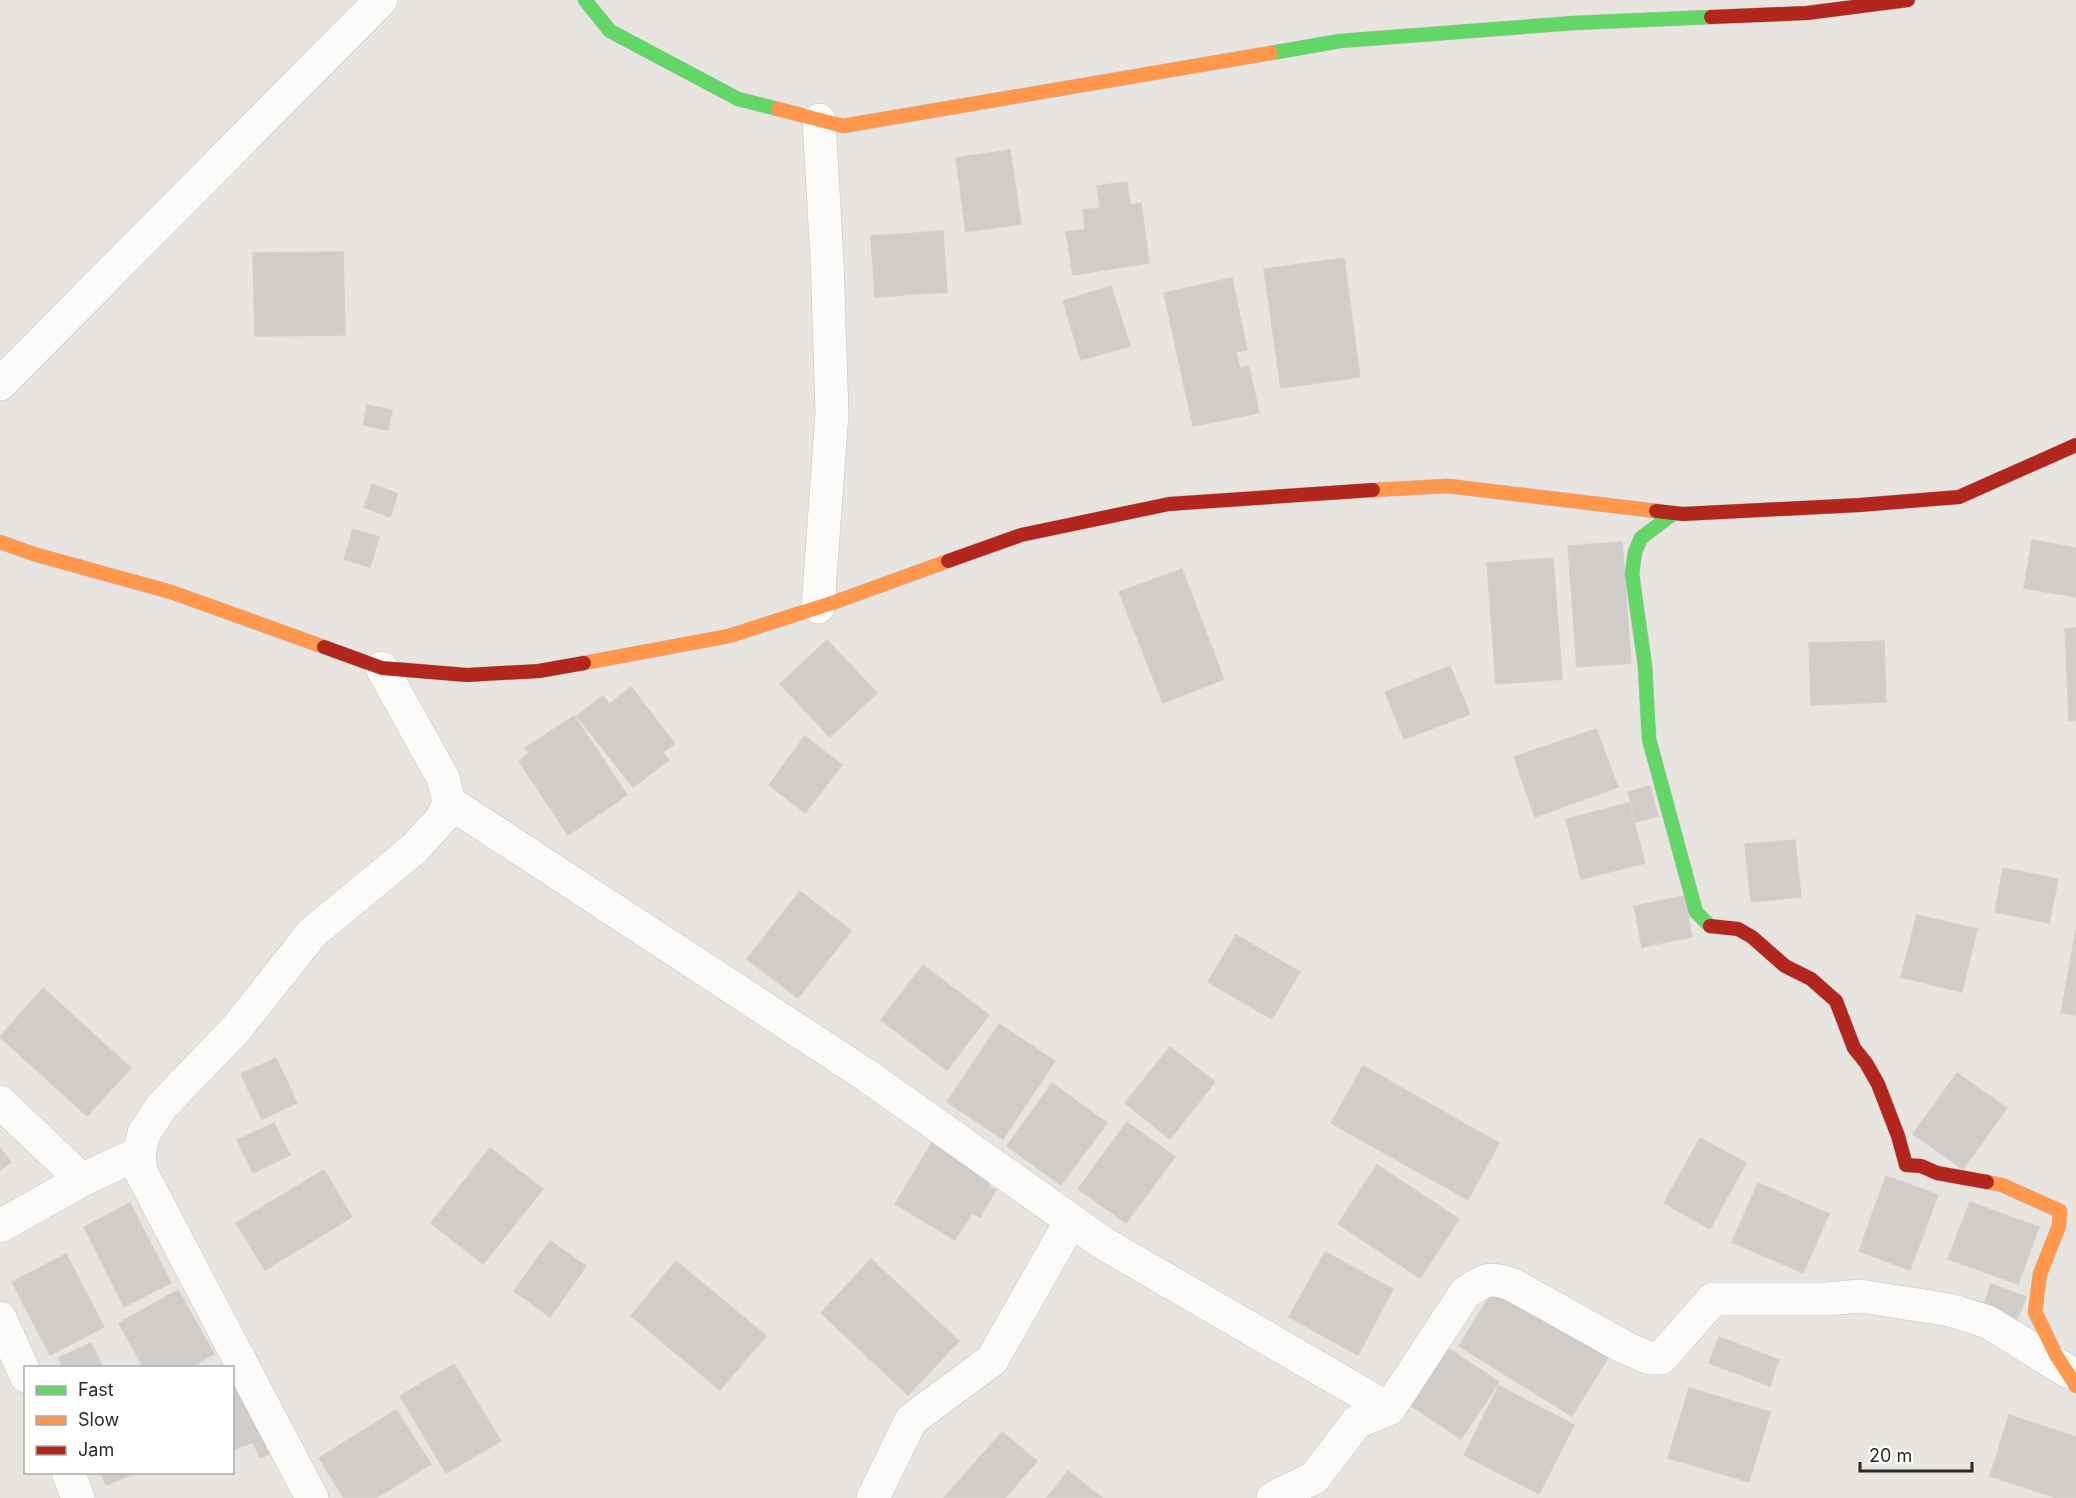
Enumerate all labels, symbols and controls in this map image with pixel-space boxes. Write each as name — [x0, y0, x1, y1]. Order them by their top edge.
legend — [24, 1366, 234, 1474]
text: Fast — [78, 1379, 114, 1400]
text: Slow — [78, 1409, 119, 1430]
scale bar — [1860, 1435, 1972, 1473]
text: Jam — [78, 1439, 114, 1460]
text: 20 m — [1869, 1445, 1912, 1466]

